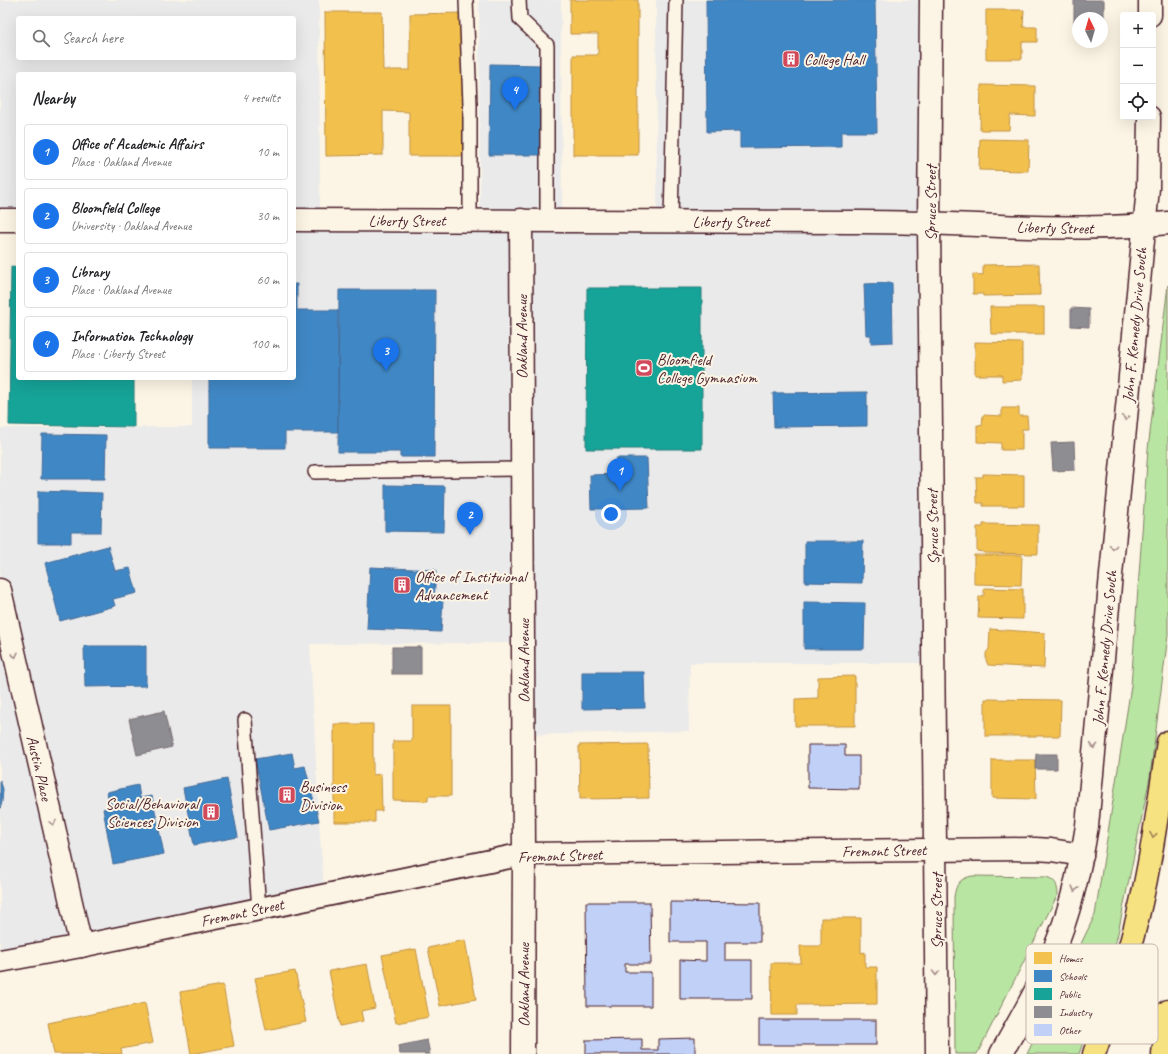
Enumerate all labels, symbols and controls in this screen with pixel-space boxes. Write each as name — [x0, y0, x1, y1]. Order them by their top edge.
north arrow — [1072, 12, 1108, 48]
map controls — [1120, 12, 1156, 120]
button: + — [1120, 12, 1156, 48]
search box — [16, 16, 296, 60]
icon: search — [30, 27, 52, 49]
text: Search here — [62, 29, 123, 48]
button: − — [1120, 48, 1156, 84]
building icon: College Hall — [781, 49, 801, 69]
place label: College Hall — [804, 50, 867, 70]
pin: 4 — [502, 77, 528, 110]
button: locate — [1120, 84, 1156, 120]
text: Nearby — [32, 88, 75, 109]
text: 4 results — [242, 90, 280, 106]
text: Office of Academic Affairs — [71, 135, 203, 154]
text: 1 — [43, 144, 49, 160]
text: 10 m — [257, 144, 279, 160]
text: Place · Oakland Avenue — [71, 154, 171, 170]
street label: Spruce Street — [921, 163, 941, 241]
text: Bloomfield College — [71, 199, 159, 218]
text: 2 — [43, 208, 49, 224]
text: 30 m — [257, 208, 279, 224]
street label: Liberty Street — [368, 211, 447, 231]
street label: Liberty Street — [692, 212, 771, 232]
street label: Liberty Street — [1016, 217, 1095, 239]
text: University · Oakland Avenue — [71, 218, 191, 234]
street label: John F. Kennedy Drive South — [1118, 246, 1152, 404]
text: Library — [71, 263, 109, 282]
text: 3 — [43, 272, 49, 288]
text: 60 m — [257, 272, 279, 288]
text: Place · Oakland Avenue — [71, 282, 171, 298]
street label: Oakland Avenue — [512, 293, 532, 379]
text: Information Technology — [71, 327, 192, 346]
text: 4 — [43, 336, 49, 352]
text: 100 m — [251, 336, 279, 352]
pin: 3 — [373, 338, 399, 371]
text: Place · Liberty Street — [71, 346, 165, 362]
place label: Bloomfield College Gymnasium — [657, 350, 758, 388]
sports icon: Bloomfield College Gymnasium — [634, 358, 654, 378]
one-way arrow — [1121, 415, 1130, 421]
pin: 1 — [607, 458, 633, 491]
street label: Spruce Street — [922, 486, 944, 565]
pin: 2 — [457, 502, 483, 535]
your location — [601, 504, 621, 524]
one-way arrow — [1109, 544, 1118, 550]
place label: Office of Instituional Advancement — [415, 567, 529, 605]
street label: John F. Kennedy Drive South — [1088, 569, 1122, 727]
building icon: Office of Instituional Advancement — [392, 575, 412, 595]
street label: Oakland Avenue — [514, 617, 534, 703]
one-way arrow — [10, 652, 18, 658]
street label: Austin Place — [22, 734, 57, 805]
one-way arrow — [1090, 743, 1099, 749]
place label: Business Division — [300, 777, 348, 815]
building icon: Business Division — [277, 785, 297, 805]
place label: Social/Behavioral Sciences Division — [105, 794, 201, 832]
building icon: Social/Behavioral Sciences Division — [201, 802, 221, 822]
one-way arrow — [48, 819, 57, 826]
one-way arrow — [1149, 832, 1158, 839]
street label: Fremont Street — [842, 840, 928, 862]
street label: Fremont Street — [518, 844, 604, 867]
street label: Spruce Street — [927, 871, 947, 949]
one-way arrow — [1071, 885, 1080, 892]
street label: Fremont Street — [199, 894, 287, 932]
street label: Oakland Avenue — [514, 941, 534, 1027]
legend — [1026, 944, 1158, 1044]
text: Homes — [1059, 951, 1084, 965]
text: Schools — [1059, 969, 1088, 983]
one-way arrow — [932, 970, 940, 976]
text: Public — [1059, 987, 1081, 1001]
text: Industry — [1059, 1005, 1093, 1019]
text: Other — [1059, 1023, 1082, 1037]

